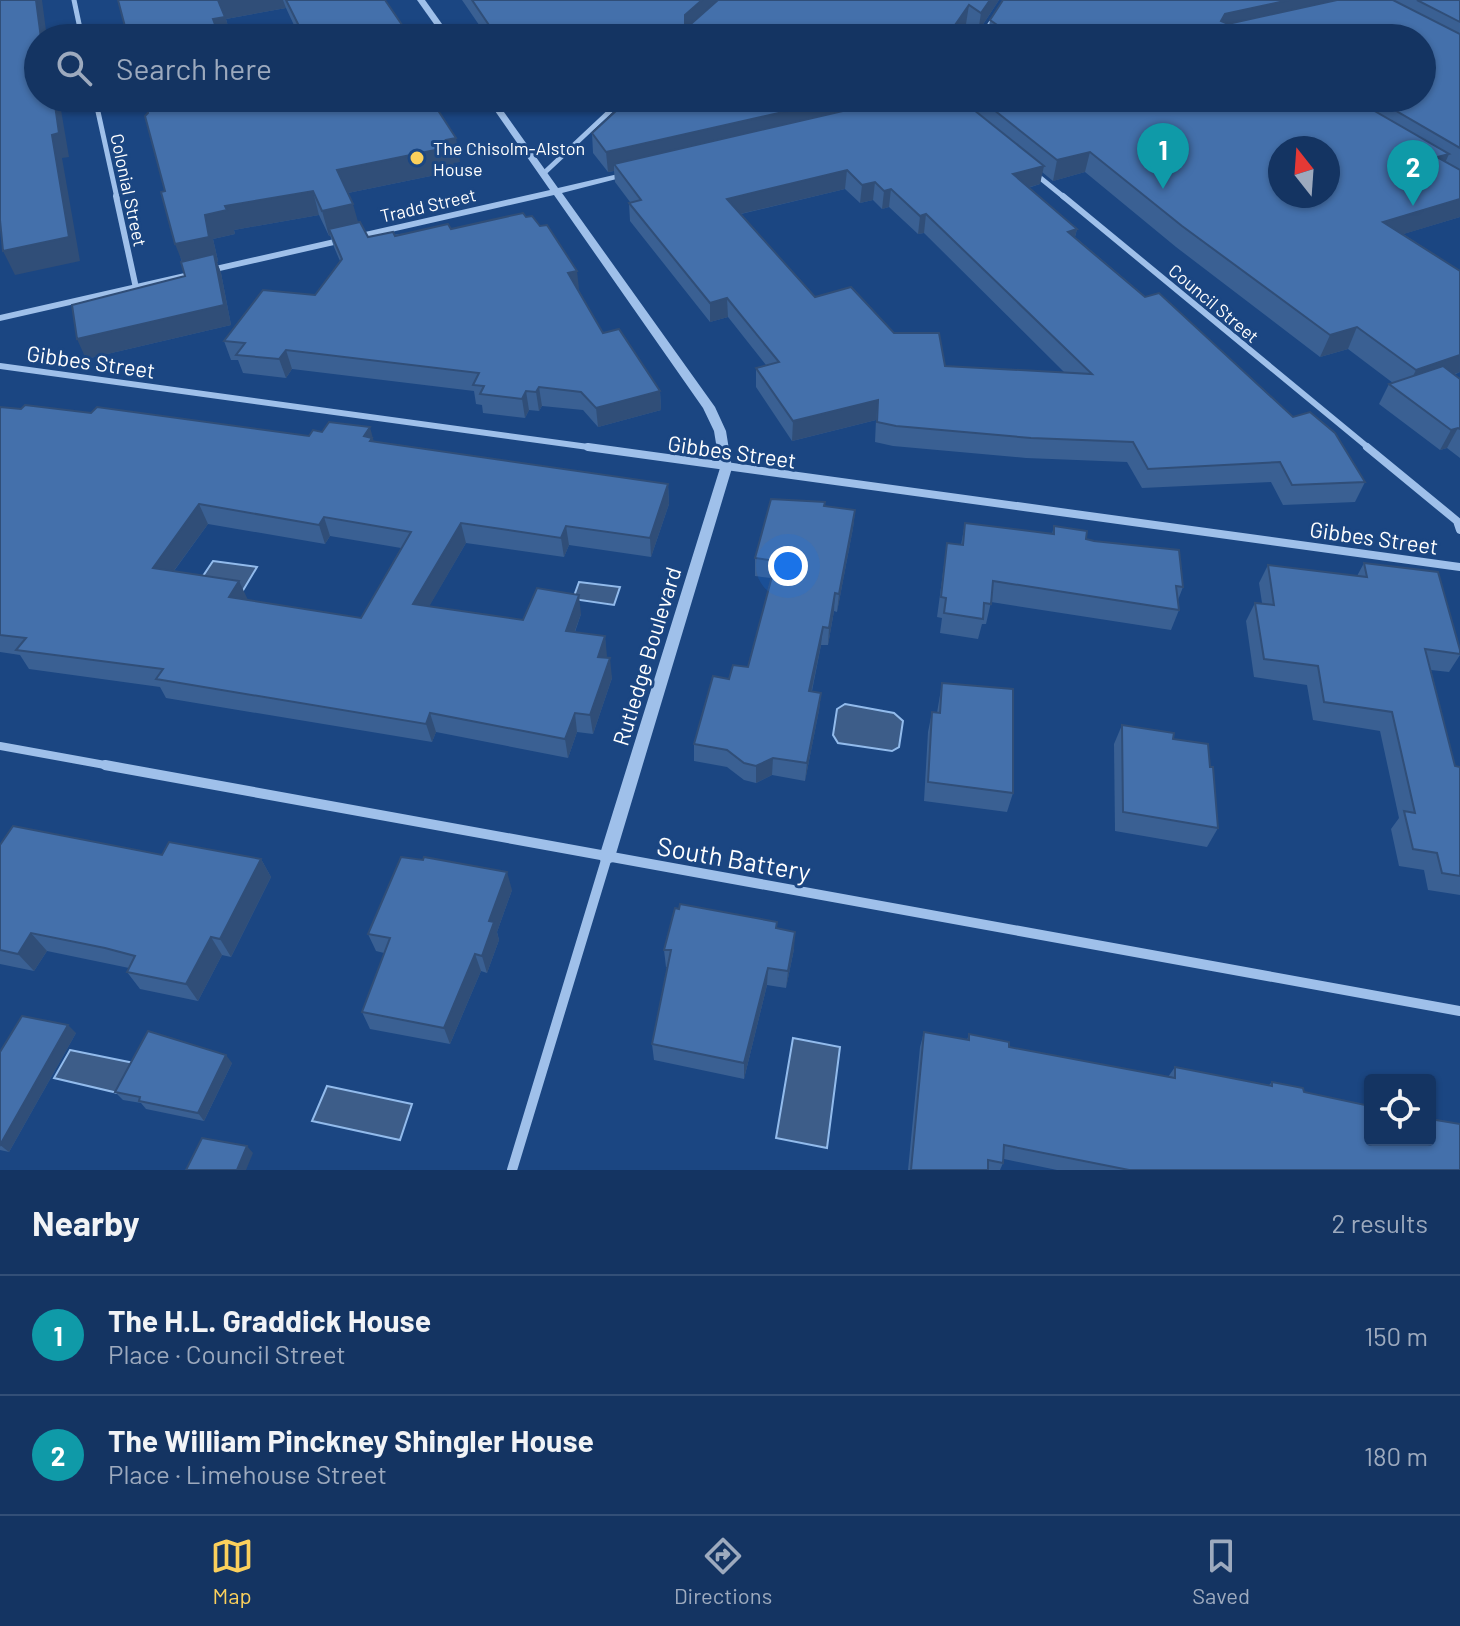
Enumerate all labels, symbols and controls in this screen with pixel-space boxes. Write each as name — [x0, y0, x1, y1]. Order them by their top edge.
search box — [24, 24, 1436, 112]
icon: search — [52, 46, 96, 90]
text: Search here — [116, 50, 272, 86]
pin: 1 — [1137, 123, 1189, 189]
street label: Colonial Street — [106, 131, 152, 249]
north arrow — [1268, 136, 1340, 208]
place label: The Chisolm-Alston House — [433, 137, 585, 180]
pin: 2 — [1387, 140, 1439, 206]
marker: The Chisolm-Alston House — [408, 149, 426, 167]
street label: Tradd Street — [378, 183, 478, 227]
street label: Council Street — [1164, 259, 1264, 347]
street label: Gibbes Street — [25, 339, 157, 383]
street label: Gibbes Street — [666, 429, 798, 473]
street label: Gibbes Street — [1308, 515, 1440, 559]
your location — [768, 546, 808, 586]
street label: Rutledge Boulevard — [606, 564, 686, 748]
street label: South Battery — [655, 829, 813, 887]
map controls — [1364, 1074, 1436, 1146]
button: locate — [1364, 1074, 1436, 1146]
text: Nearby — [32, 1202, 140, 1243]
text: 2 results — [1332, 1207, 1428, 1238]
text: The H.L. Graddick House — [108, 1302, 431, 1338]
text: 1 — [53, 1320, 63, 1351]
text: 150 m — [1364, 1320, 1428, 1351]
text: Place · Council Street — [108, 1338, 346, 1369]
text: The William Pinckney Shingler House — [108, 1422, 594, 1458]
text: 2 — [51, 1440, 65, 1471]
text: 180 m — [1364, 1440, 1428, 1471]
text: Place · Limehouse Street — [108, 1458, 387, 1489]
tab: Map — [210, 1534, 254, 1608]
tab: Directions — [674, 1534, 772, 1608]
tab: Saved — [1192, 1534, 1250, 1608]

